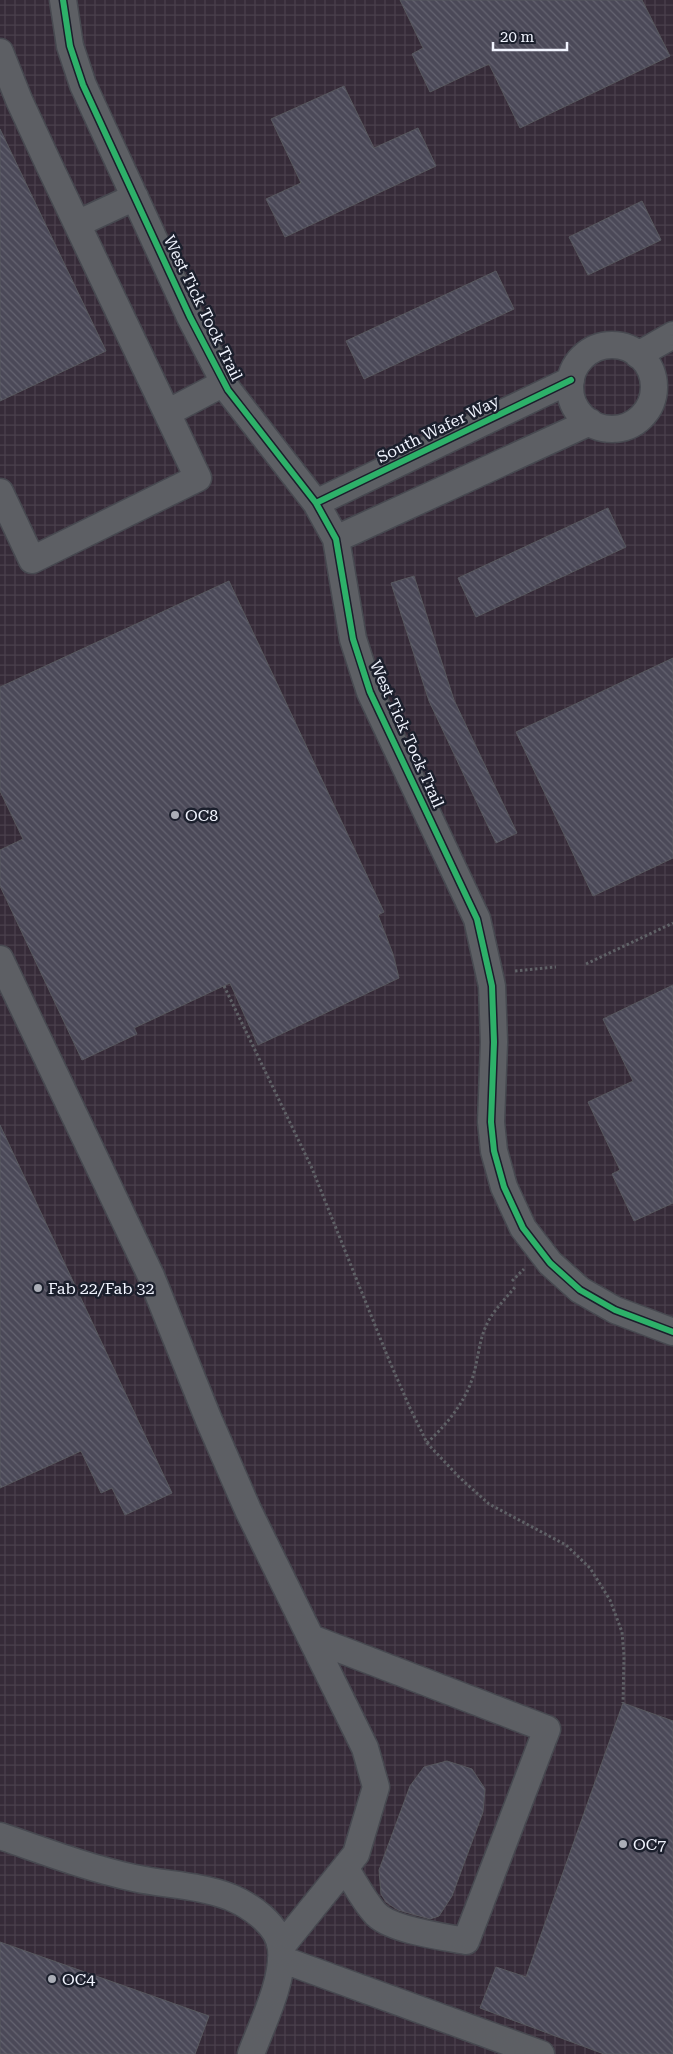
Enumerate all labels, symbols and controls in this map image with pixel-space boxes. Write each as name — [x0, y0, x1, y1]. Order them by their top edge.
scale bar — [493, 20, 567, 52]
text: 20 m — [500, 28, 535, 46]
street label: West Tick Tock Trail — [160, 232, 246, 384]
street label: South Wafer Way — [374, 391, 503, 467]
street label: West Tick Tock Trail — [366, 657, 448, 811]
place label: OC8 — [185, 806, 218, 825]
marker: OC8 — [169, 809, 181, 821]
place label: Fab 22/Fab 32 — [48, 1279, 155, 1298]
marker: Fab 22/Fab 32 — [32, 1282, 44, 1294]
place label: OC7 — [633, 1835, 666, 1854]
marker: OC7 — [617, 1838, 629, 1850]
place label: OC4 — [62, 1970, 95, 1989]
marker: OC4 — [46, 1973, 58, 1985]

